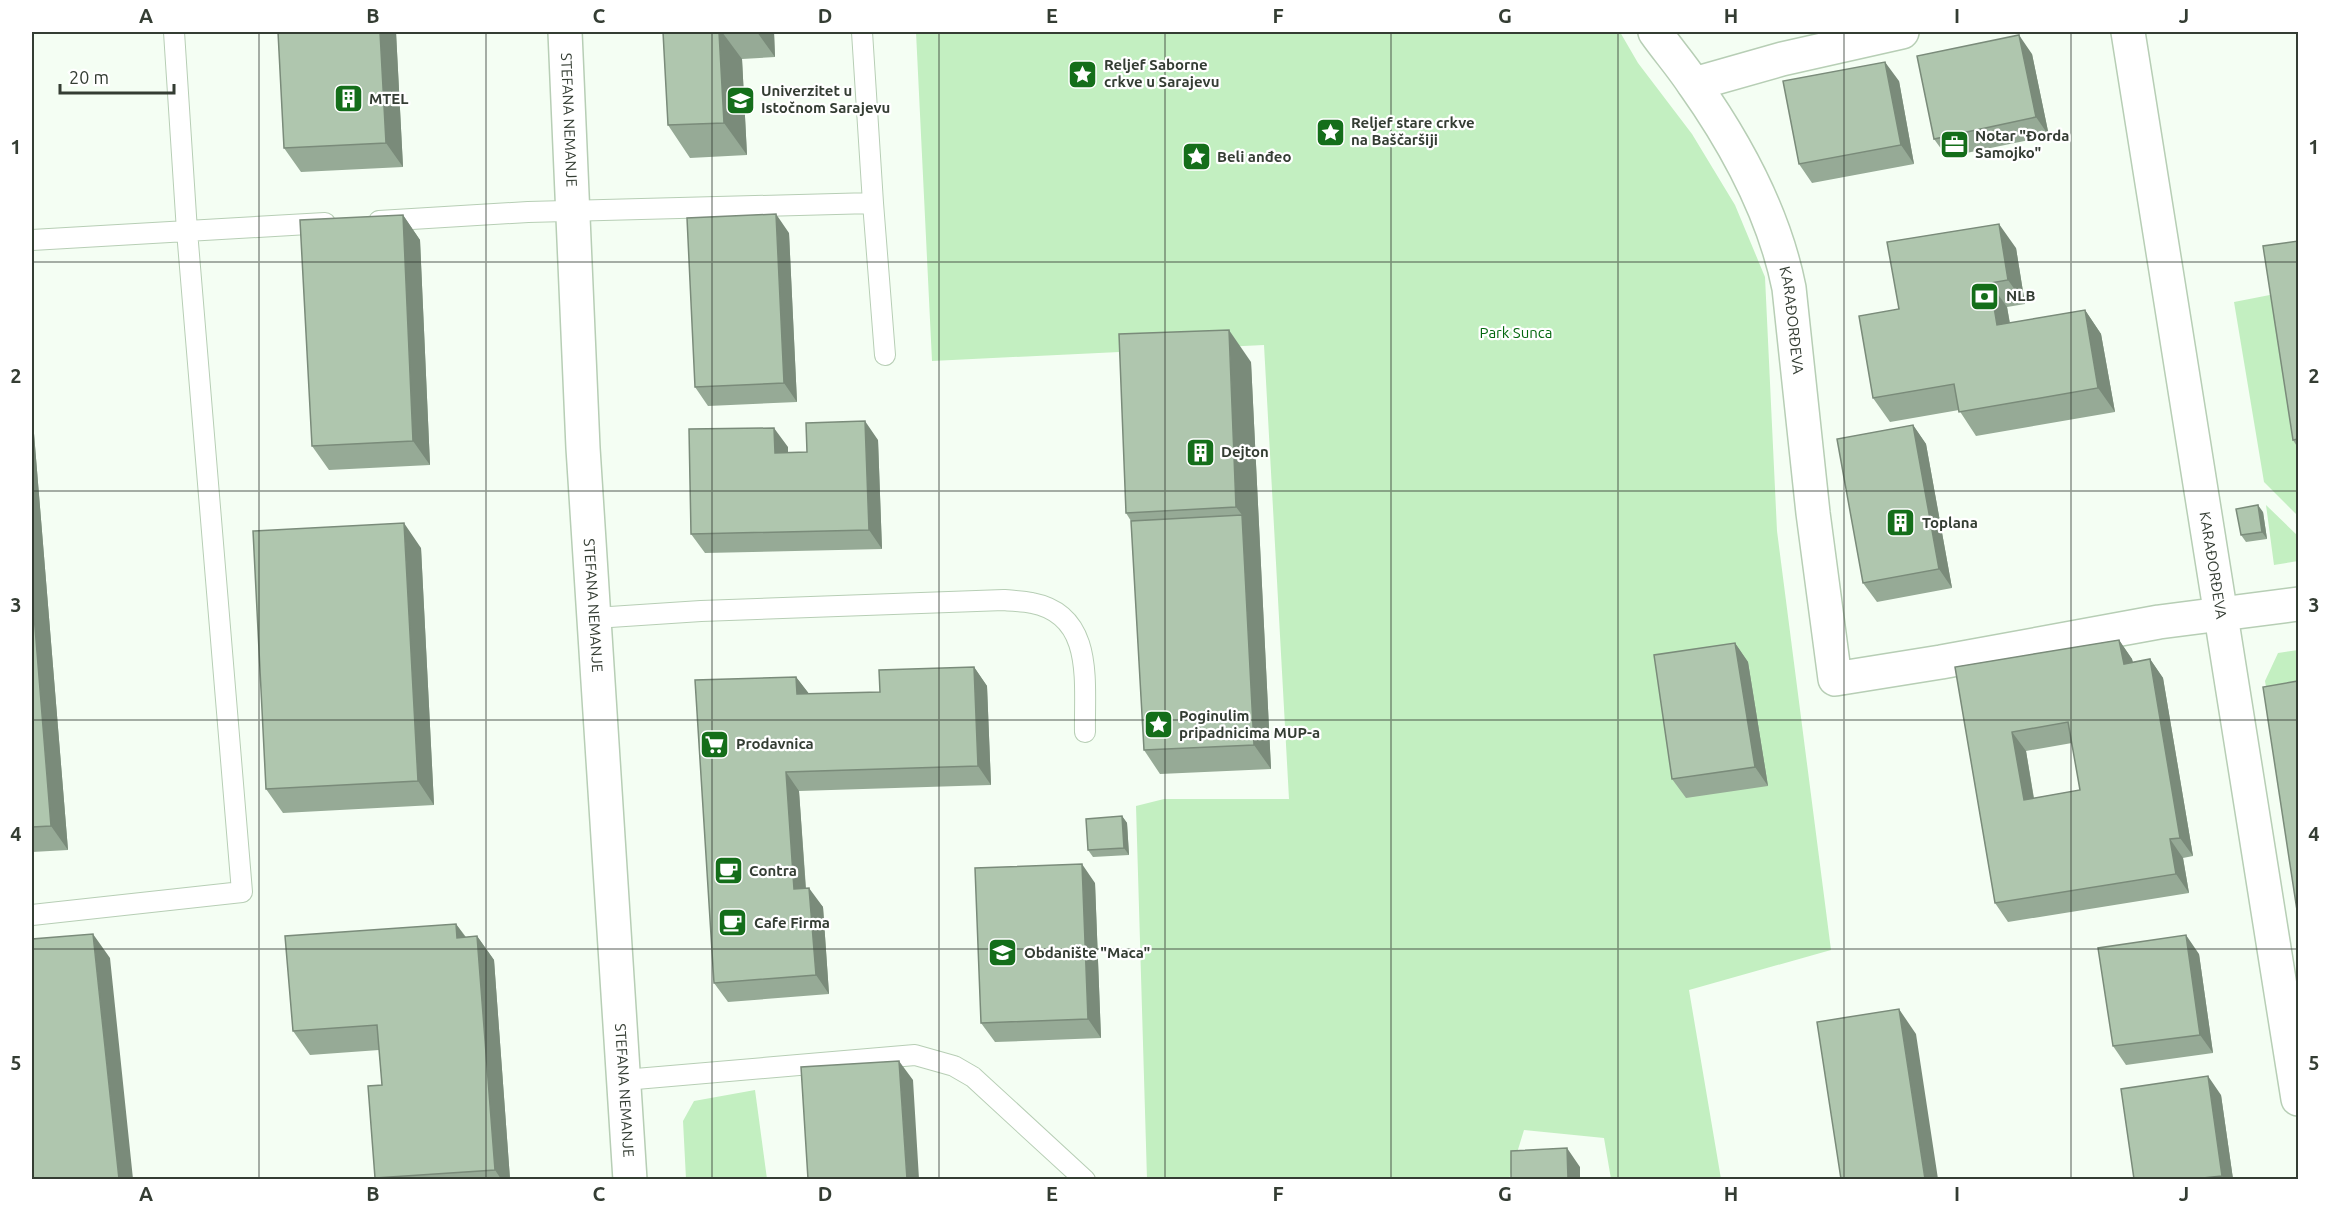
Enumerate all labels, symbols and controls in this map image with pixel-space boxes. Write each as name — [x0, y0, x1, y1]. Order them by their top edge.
text: A — [139, 4, 153, 27]
text: B — [366, 4, 380, 27]
text: C — [593, 4, 606, 27]
text: D — [818, 4, 832, 27]
text: E — [1046, 4, 1058, 27]
text: F — [1272, 4, 1284, 27]
text: G — [1498, 4, 1512, 27]
text: H — [1724, 4, 1738, 27]
text: I — [1954, 4, 1960, 27]
text: J — [2179, 4, 2189, 27]
street label: STEFANA NEMANJE — [558, 53, 581, 187]
place label: Reljef Saborne crkve u Sarajevu — [1104, 56, 1219, 90]
scale bar — [60, 57, 174, 95]
place icon: Reljef Saborne crkve u Sarajevu — [1067, 58, 1099, 90]
text: 20 m — [69, 67, 109, 87]
place label: Univerzitet u Istočnom Sarajevu — [761, 82, 890, 116]
building icon: MTEL — [332, 83, 364, 115]
school or university icon: Univerzitet u Istočnom Sarajevu — [724, 84, 756, 116]
place label: MTEL — [369, 90, 409, 107]
place label: Reljef stare crkve na Baščaršiji — [1351, 114, 1475, 148]
place icon: Reljef stare crkve na Baščaršiji — [1314, 116, 1346, 148]
place label: Notar "Đorda Samojko" — [1975, 127, 2069, 161]
office icon: Notar "Đorda Samojko" — [1938, 129, 1970, 161]
text: 1 — [10, 135, 22, 158]
text: 1 — [2308, 135, 2320, 158]
place icon: Beli anđeo — [1180, 141, 1212, 173]
place label: Beli anđeo — [1217, 148, 1291, 165]
street label: KARAĐORĐEVA — [1776, 264, 1807, 375]
bank icon: NLB — [1969, 280, 2001, 312]
place label: NLB — [2006, 287, 2035, 304]
park label: Park Sunca — [1480, 324, 1552, 341]
text: 2 — [10, 364, 22, 387]
text: 2 — [2308, 364, 2320, 387]
building icon: Dejton — [1184, 436, 1216, 468]
place label: Dejton — [1221, 443, 1269, 460]
building icon: Toplana — [1885, 507, 1917, 539]
street label: KARAĐORĐEVA — [2197, 510, 2230, 620]
place label: Toplana — [1922, 514, 1978, 531]
street label: STEFANA NEMANJE — [581, 538, 606, 673]
text: 3 — [10, 593, 22, 616]
text: 3 — [2308, 593, 2320, 616]
place label: Poginulim pripadnicima MUP-a — [1179, 707, 1320, 741]
place icon: Poginulim pripadnicima MUP-a — [1142, 709, 1174, 741]
supermarket icon: Prodavnica — [699, 728, 731, 760]
place label: Prodavnica — [736, 735, 814, 752]
text: 4 — [10, 822, 22, 845]
text: 4 — [2308, 822, 2320, 845]
cafe icon: Contra — [712, 855, 744, 887]
place label: Contra — [749, 862, 797, 879]
cafe icon: Cafe Firma — [717, 907, 749, 939]
place label: Cafe Firma — [754, 914, 830, 931]
school or university icon: Obdanište "Maca" — [987, 937, 1019, 969]
place label: Obdanište "Maca" — [1024, 944, 1150, 961]
street label: STEFANA NEMANJE — [612, 1023, 638, 1158]
text: 5 — [10, 1051, 22, 1074]
text: 5 — [2308, 1051, 2320, 1074]
text: A — [139, 1182, 153, 1205]
text: B — [366, 1182, 380, 1205]
text: C — [593, 1182, 606, 1205]
text: D — [818, 1182, 832, 1205]
text: E — [1046, 1182, 1058, 1205]
text: F — [1272, 1182, 1284, 1205]
text: G — [1498, 1182, 1512, 1205]
text: H — [1724, 1182, 1738, 1205]
text: I — [1954, 1182, 1960, 1205]
text: J — [2179, 1182, 2189, 1205]

